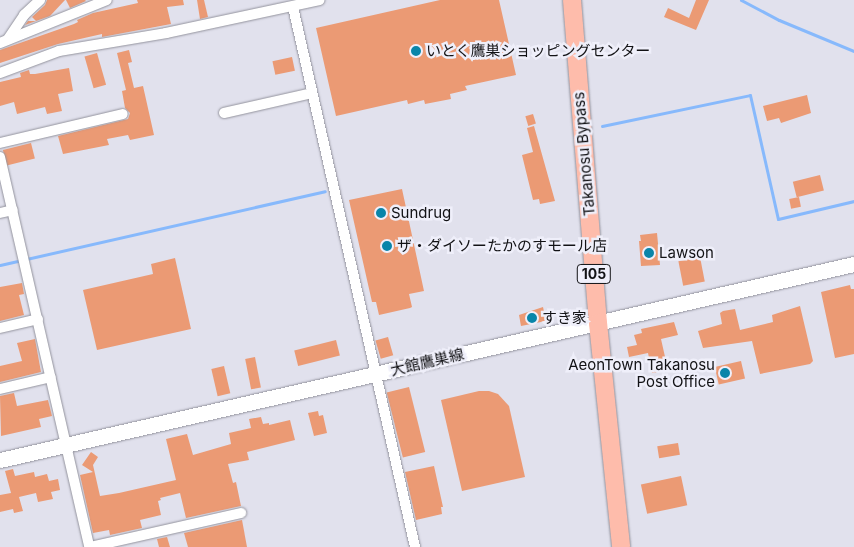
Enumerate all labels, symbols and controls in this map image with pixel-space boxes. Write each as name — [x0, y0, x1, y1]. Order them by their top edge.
place label: いとく鷹巣ショッピングセンター — [426, 42, 651, 60]
marker: いとく鷹巣ショッピングセンター — [410, 45, 422, 57]
street label: Takanosu Bypass — [570, 91, 598, 217]
place label: Sundrug — [391, 204, 451, 222]
marker: Sundrug — [375, 207, 387, 219]
place label: ザ・ダイソーたかのすモール店 — [397, 237, 607, 255]
marker: ザ・ダイソーたかのすモール店 — [381, 240, 393, 252]
place label: Lawson — [659, 244, 714, 262]
marker: Lawson — [643, 247, 655, 259]
road number: 105 — [576, 262, 612, 286]
place label: すき家 — [542, 309, 587, 327]
marker: すき家 — [526, 312, 538, 324]
street label: 大館鷹巣線 — [388, 345, 466, 379]
place label: AeonTown Takanosu Post Office — [568, 355, 715, 390]
marker: AeonTown Takanosu Post Office — [719, 367, 731, 379]

